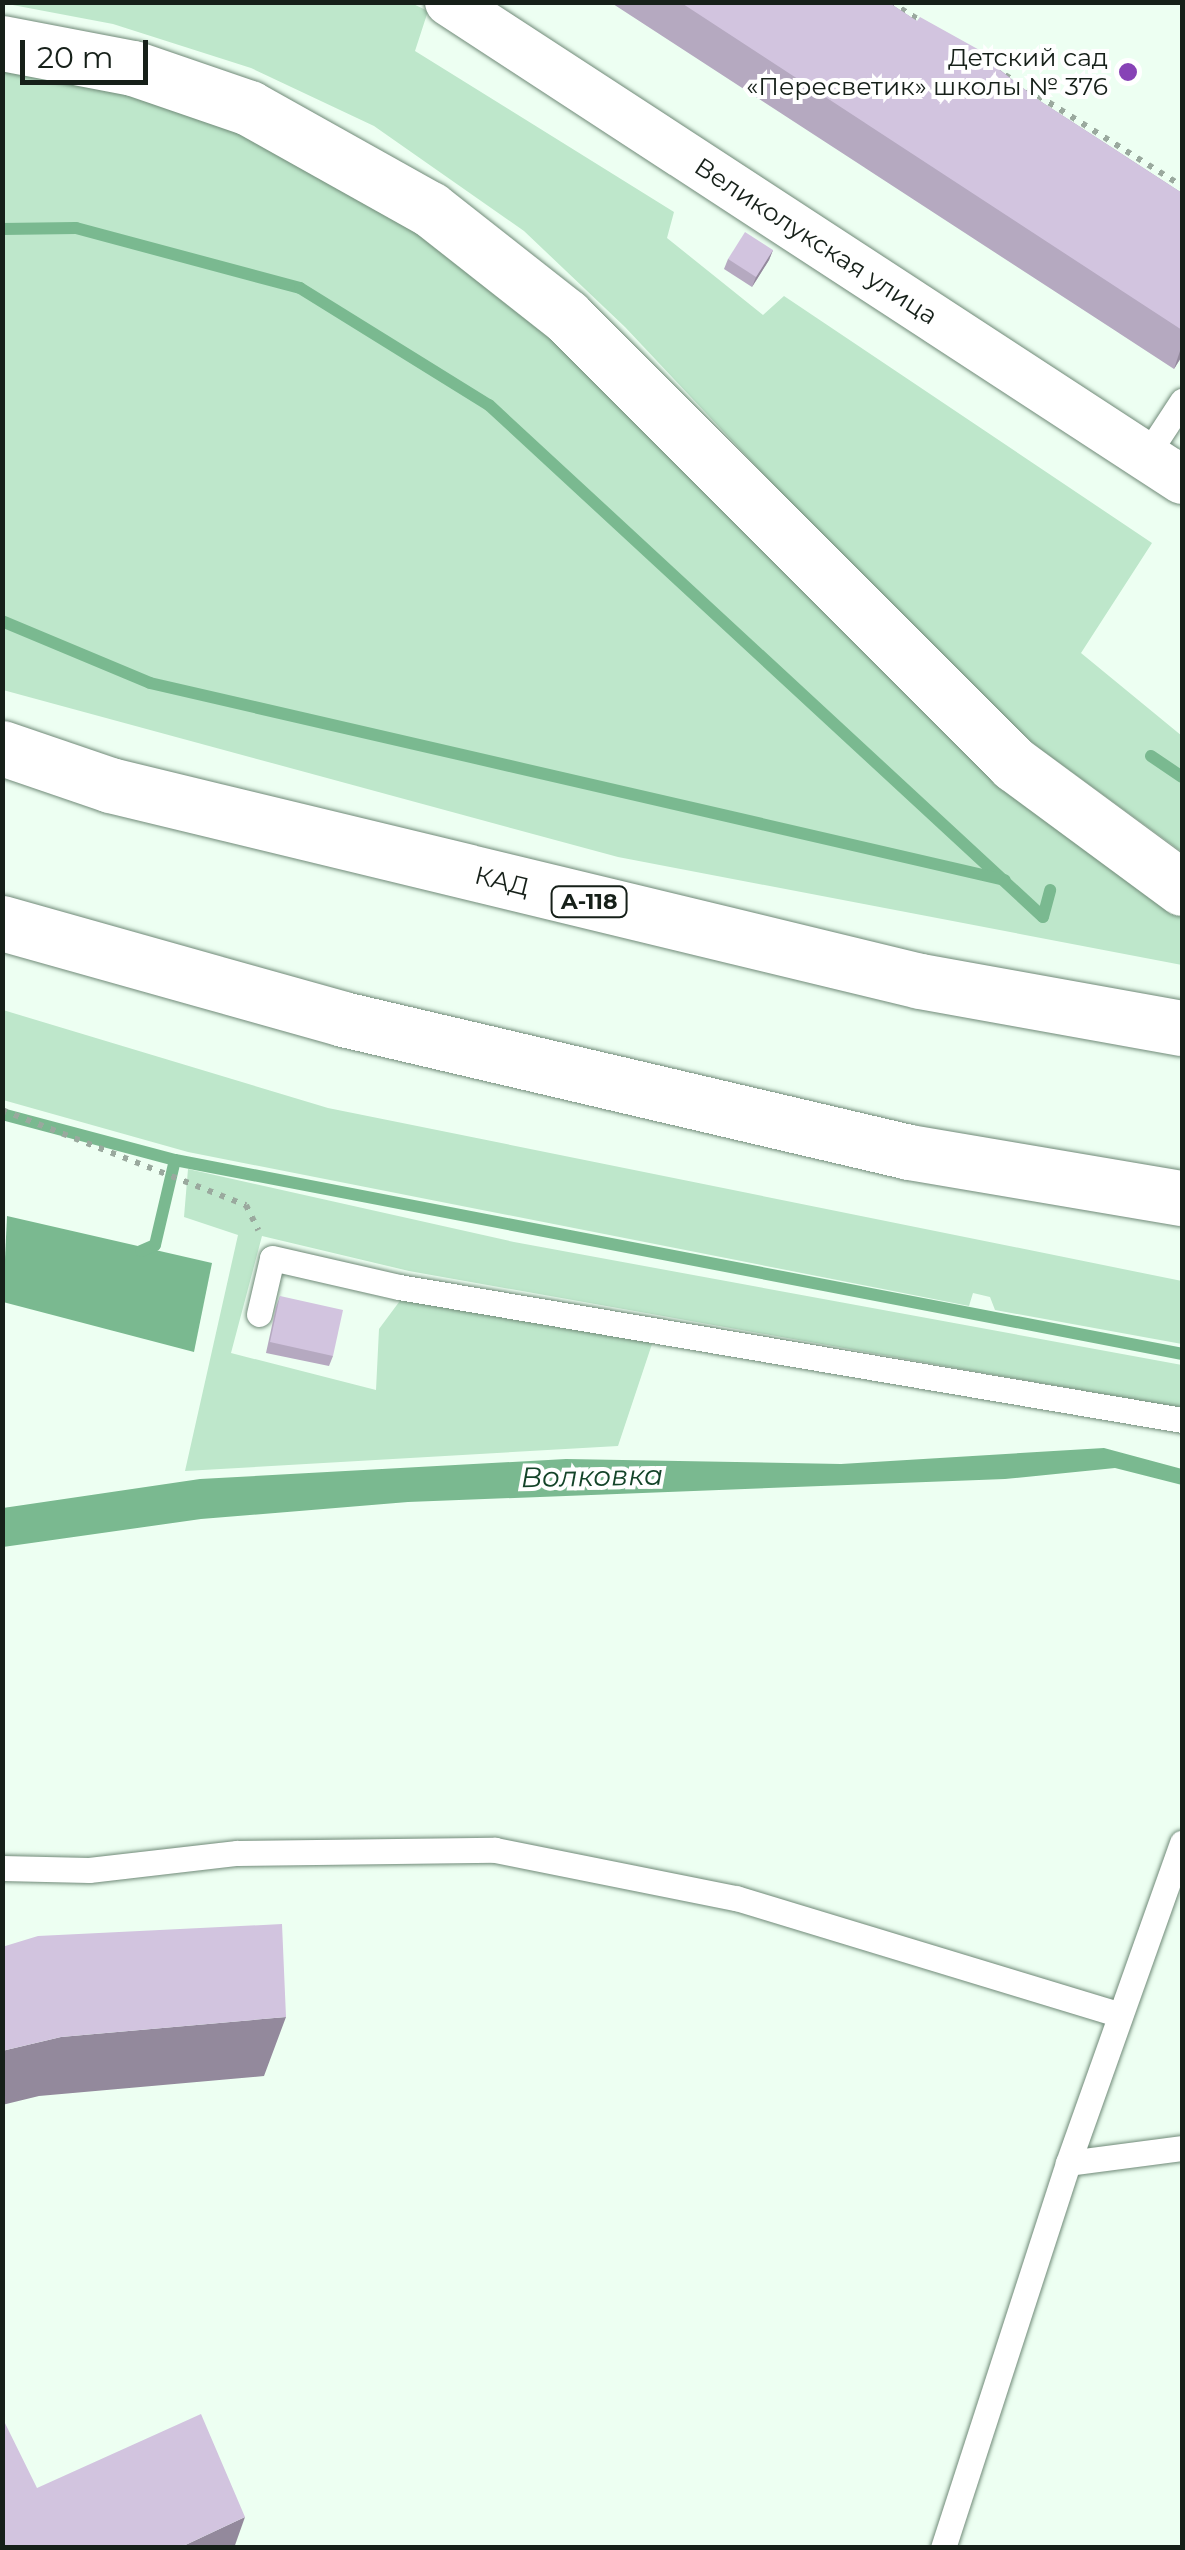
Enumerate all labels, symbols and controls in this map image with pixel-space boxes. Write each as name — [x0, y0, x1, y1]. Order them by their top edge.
scale bar — [25, 20, 152, 82]
text: 20 m — [37, 39, 114, 76]
place label: Детский сад «Пересветик» школы № 376 — [746, 43, 1108, 102]
marker: Детский сад «Пересветик» школы № 376 — [1117, 61, 1139, 83]
street label: Великолукская улица — [689, 151, 943, 331]
street label: КАД — [472, 860, 532, 902]
road number: А-118 — [549, 885, 629, 919]
water label: Волковка — [520, 1458, 664, 1494]

